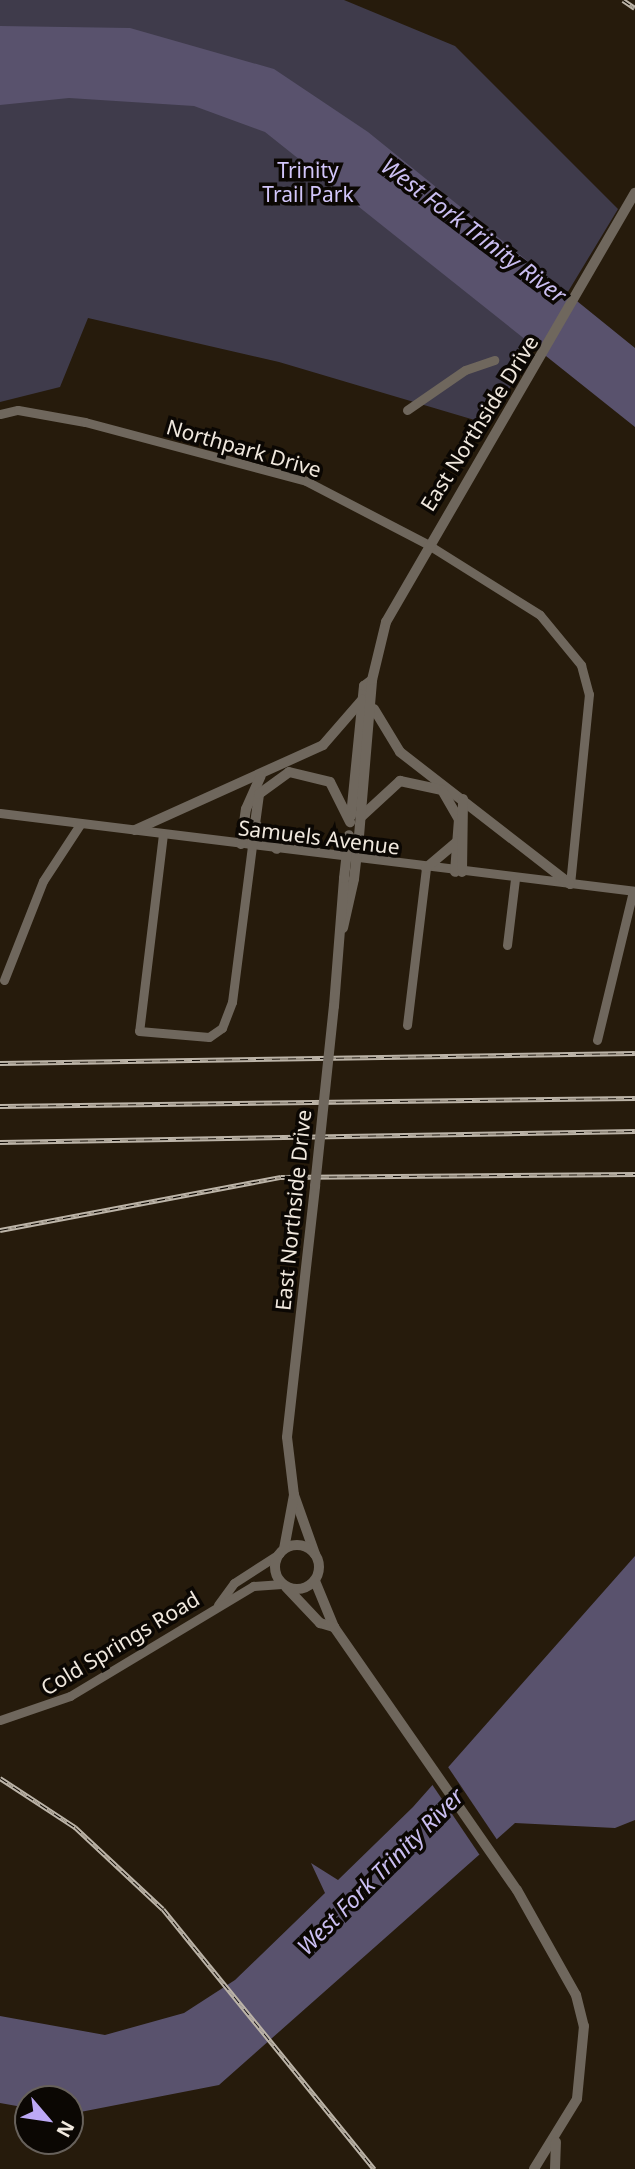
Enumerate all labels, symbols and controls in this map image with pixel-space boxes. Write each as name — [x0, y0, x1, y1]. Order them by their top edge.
water label: West Fork Trinity River — [376, 152, 572, 308]
park label: Trinity Trail Park — [262, 157, 354, 207]
street label: East Northside Drive — [415, 331, 543, 515]
street label: Northpark Drive — [164, 414, 324, 482]
street label: Samuels Avenue — [237, 815, 401, 859]
street label: East Northside Drive — [270, 1108, 316, 1312]
street label: Cold Springs Road — [36, 1586, 204, 1700]
water label: West Fork Trinity River — [291, 1782, 469, 1960]
north arrow — [14, 2085, 84, 2155]
text: N — [51, 2116, 81, 2142]

